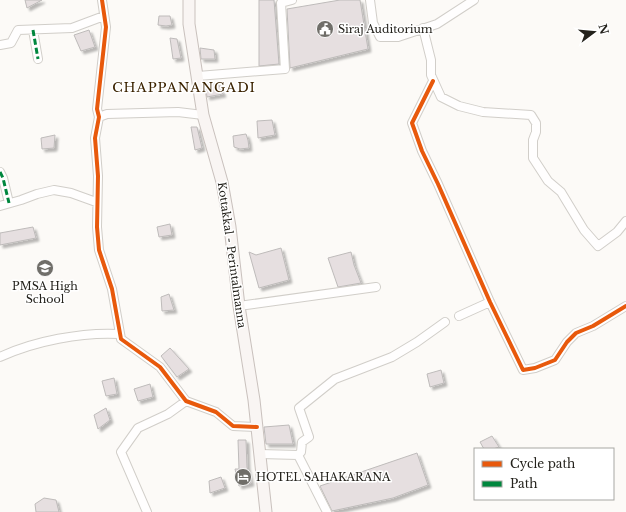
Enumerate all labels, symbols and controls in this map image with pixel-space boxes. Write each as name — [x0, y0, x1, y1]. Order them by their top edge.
north arrow — [574, 12, 614, 52]
public building icon: Siraj Auditorium — [315, 19, 335, 39]
place label: Siraj Auditorium — [338, 22, 433, 36]
text: N — [595, 22, 612, 37]
district label: CHAPPANANGADI — [112, 79, 256, 96]
street label: Kottakkal - Perintalmanna — [215, 181, 249, 330]
school or university icon: PMSA High School — [35, 258, 55, 278]
place label: PMSA High School — [12, 279, 78, 306]
legend — [474, 448, 614, 500]
text: Cycle path — [510, 456, 575, 471]
hotel icon: HOTEL SAHAKARANA — [233, 467, 253, 487]
place label: HOTEL SAHAKARANA — [256, 470, 391, 484]
text: Path — [510, 476, 538, 491]

